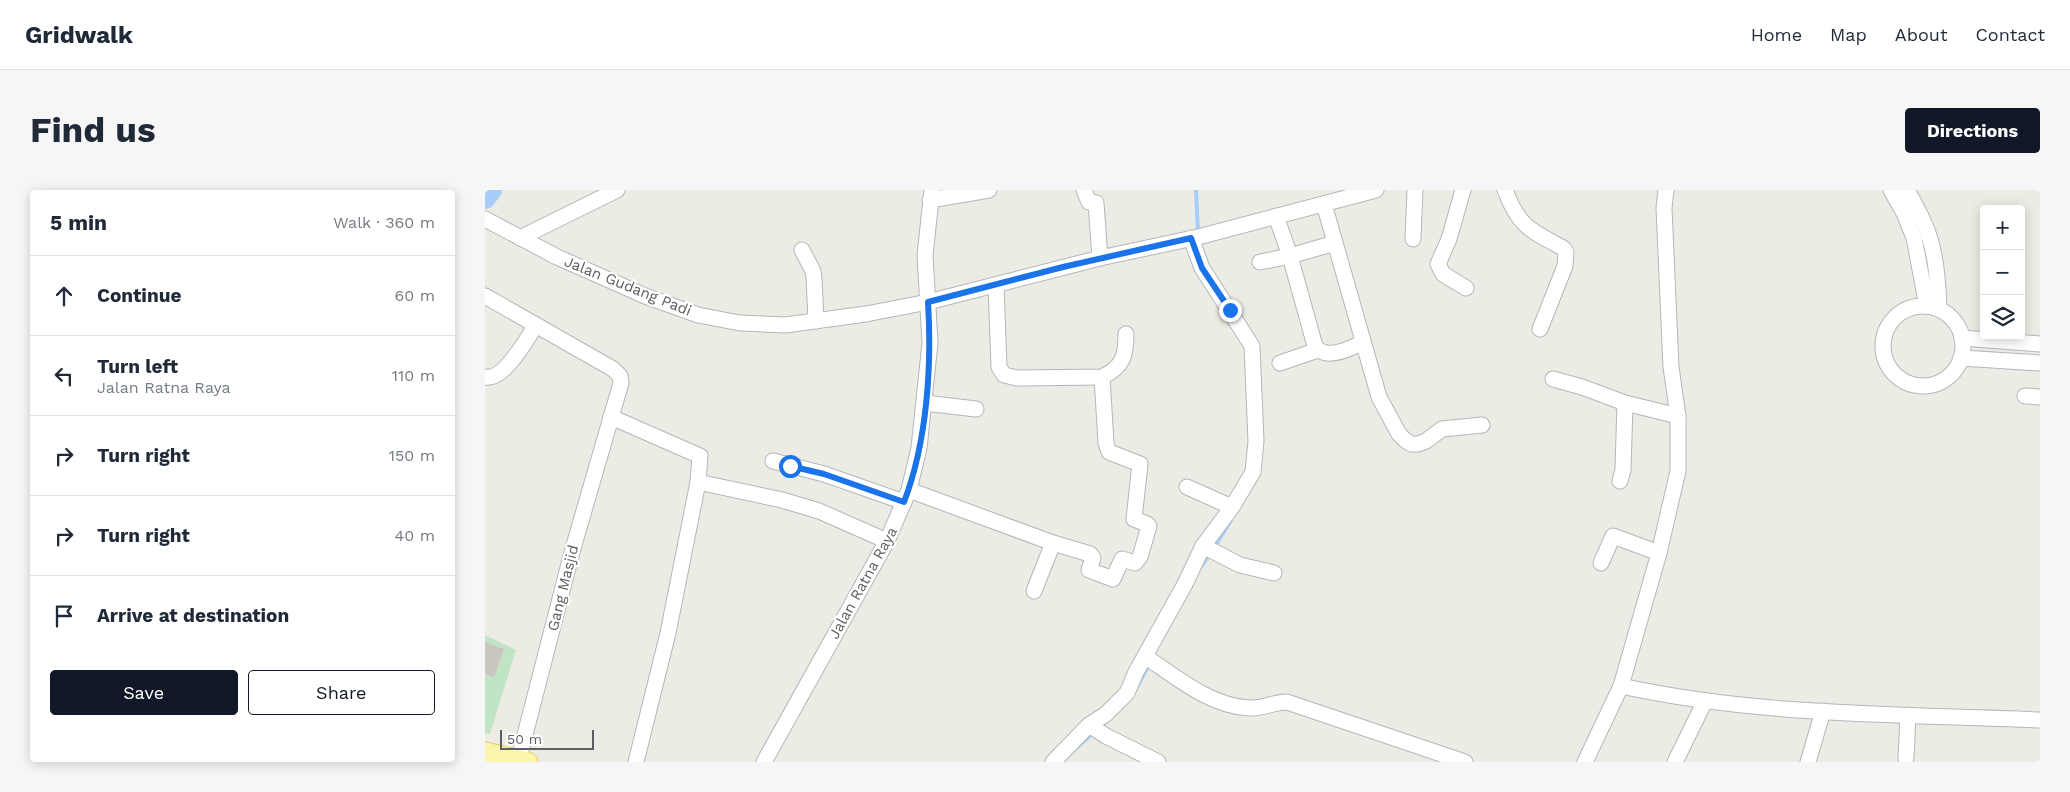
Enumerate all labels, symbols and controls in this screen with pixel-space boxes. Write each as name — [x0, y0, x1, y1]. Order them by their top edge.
text: Gridwalk — [25, 21, 133, 49]
text: Home — [1751, 24, 1802, 45]
text: Map — [1830, 24, 1867, 45]
text: About — [1895, 24, 1947, 45]
text: Contact — [1975, 24, 2045, 45]
button: Directions — [1905, 108, 2040, 153]
text: Find us — [30, 109, 156, 151]
map controls — [1980, 205, 2025, 340]
button: + — [1980, 205, 2025, 250]
text: 5 min — [50, 210, 107, 235]
text: Walk · 360 m — [333, 213, 435, 232]
button: − — [1980, 250, 2025, 295]
street label: Jalan Gudang Padi — [562, 252, 694, 320]
icon: ahead — [50, 282, 78, 310]
text: Continue — [97, 284, 181, 307]
text: 60 m — [395, 286, 435, 305]
button: layers — [1980, 295, 2025, 340]
route end — [1219, 299, 1242, 322]
text: Turn left — [97, 355, 178, 378]
icon: left — [50, 362, 78, 390]
text: 110 m — [392, 366, 435, 385]
text: Jalan Ratna Raya — [97, 378, 231, 397]
icon: right — [50, 442, 78, 470]
text: Turn right — [97, 444, 190, 467]
text: 150 m — [389, 446, 435, 465]
route start — [779, 455, 802, 478]
icon: right — [50, 522, 78, 550]
street label: Jalan Ratna Raya — [825, 523, 901, 642]
text: Turn right — [97, 524, 190, 547]
text: 40 m — [395, 526, 435, 545]
street label: Gang Masjid — [544, 543, 582, 633]
icon: arrive — [50, 602, 78, 630]
text: Arrive at destination — [97, 604, 289, 627]
button: Save — [50, 670, 238, 715]
button: Share — [248, 670, 435, 715]
scale bar — [500, 727, 594, 750]
text: 50 m — [507, 731, 542, 747]

